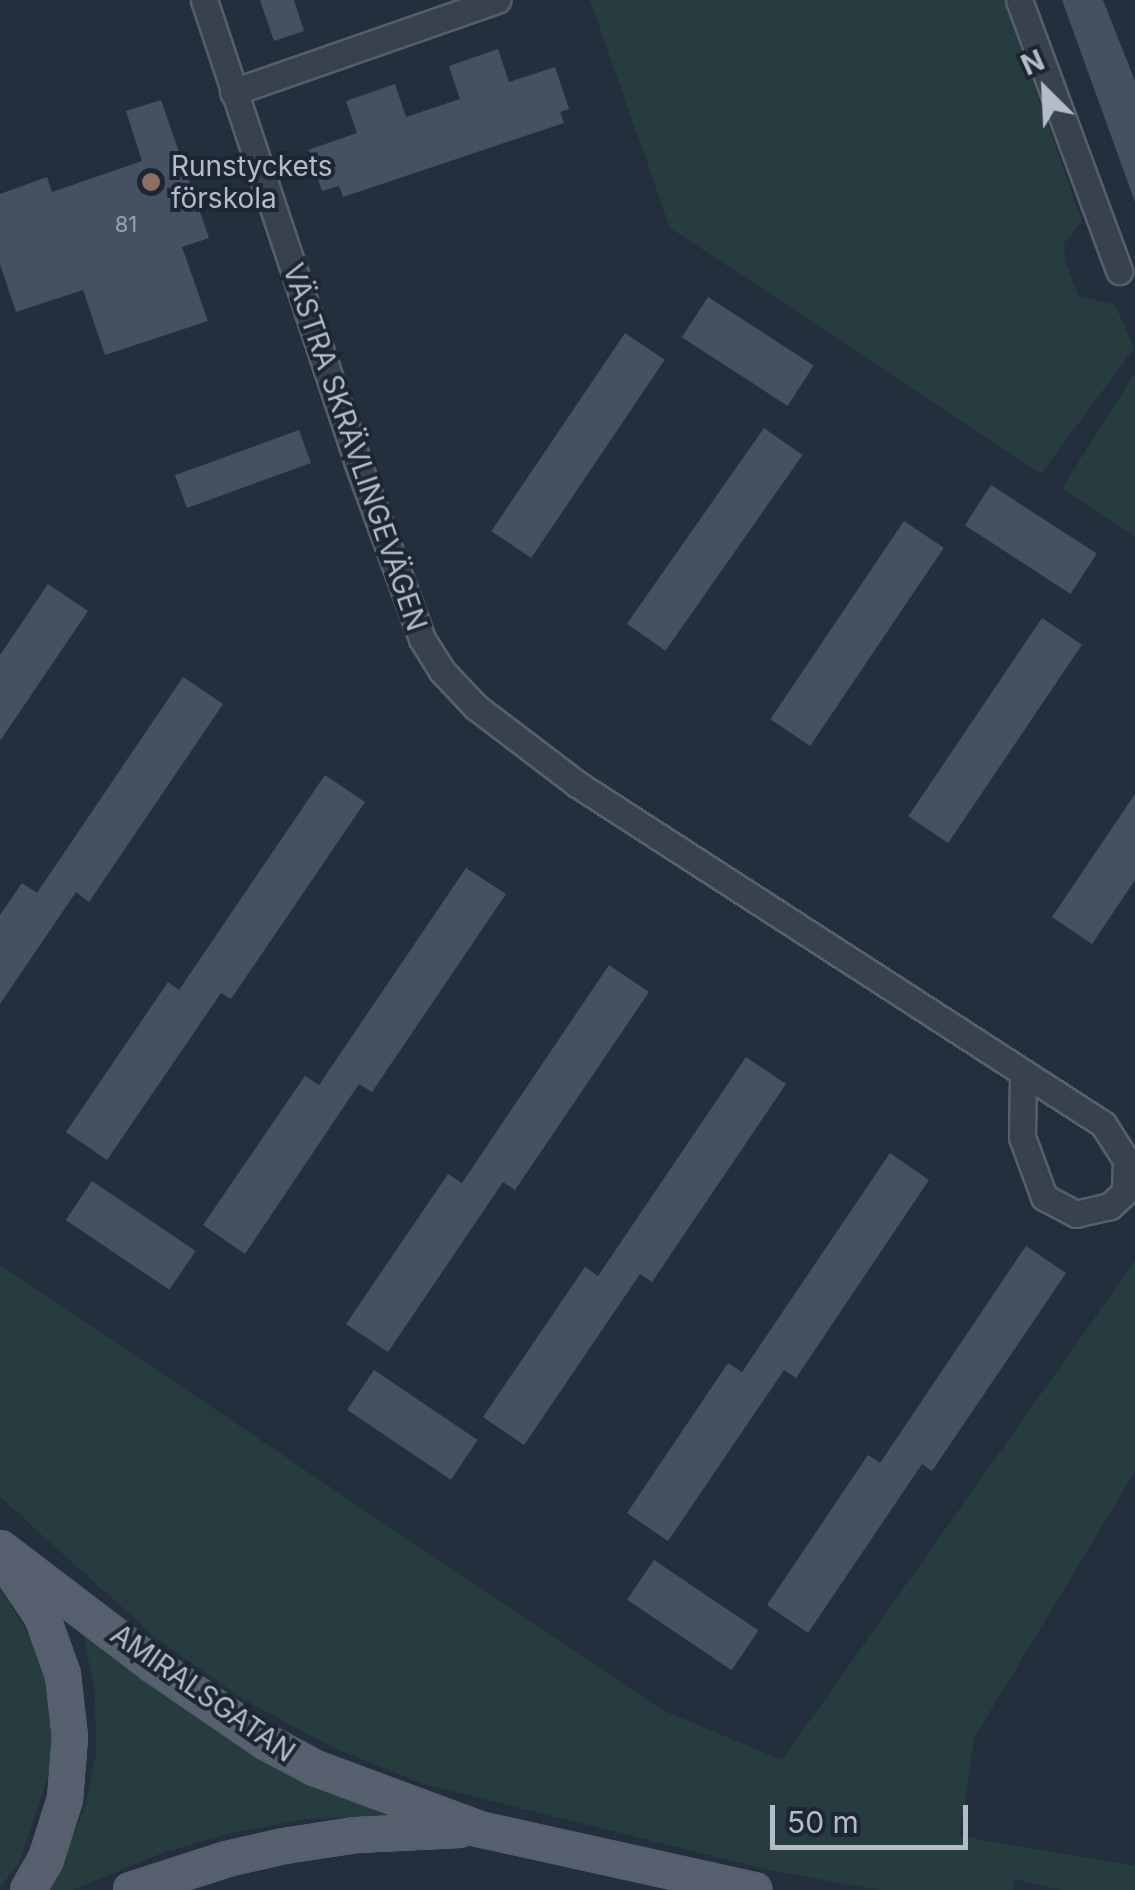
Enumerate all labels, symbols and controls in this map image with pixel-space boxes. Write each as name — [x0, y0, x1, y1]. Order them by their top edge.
north arrow — [995, 40, 1095, 140]
text: N — [1016, 43, 1049, 82]
place label: Runstyckets förskola — [171, 149, 333, 215]
marker: Runstyckets förskola — [140, 171, 162, 193]
house number: 81 — [115, 212, 137, 238]
street label: VÄSTRA SKRÄVLINGEVÄGEN — [276, 259, 434, 635]
street label: AMIRALSGATAN — [105, 1617, 301, 1769]
scale bar — [775, 1785, 972, 1847]
text: 50 m — [787, 1804, 859, 1840]

